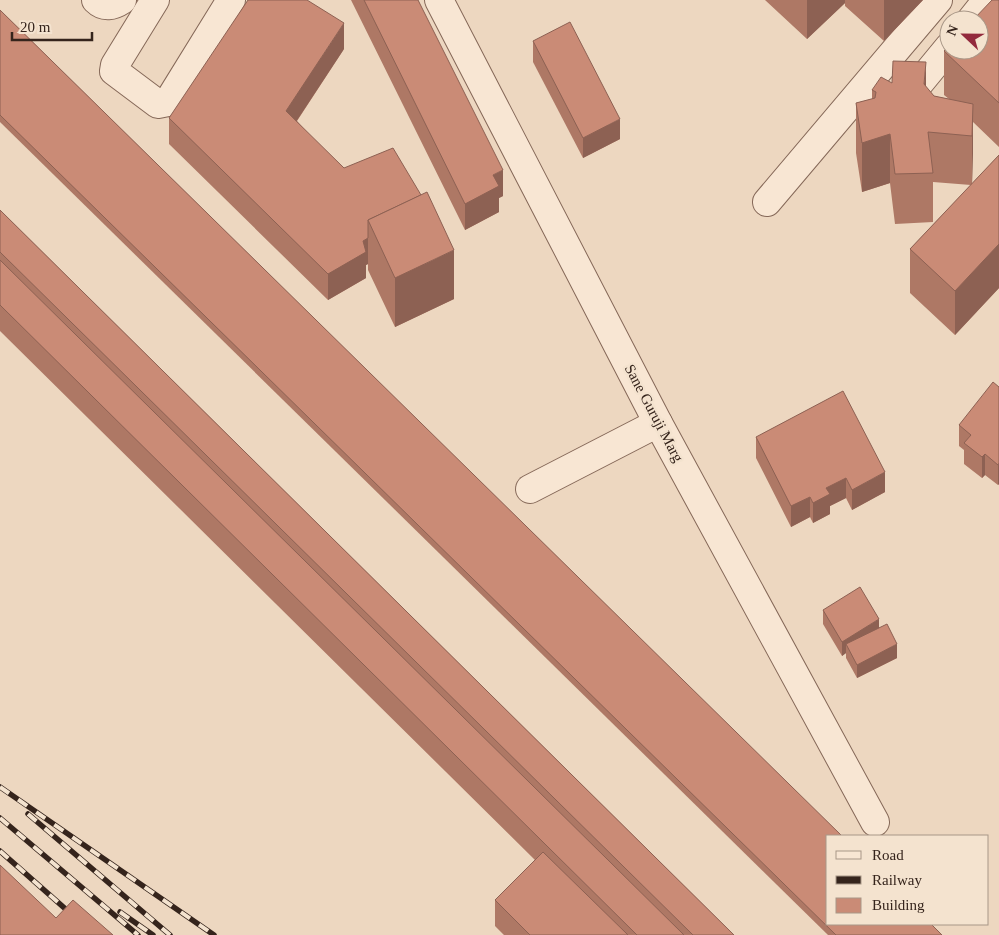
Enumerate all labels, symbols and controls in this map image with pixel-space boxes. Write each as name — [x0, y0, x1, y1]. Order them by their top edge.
scale bar — [12, 10, 92, 42]
north arrow — [939, 10, 989, 60]
text: 20 m — [20, 19, 51, 35]
text: N — [944, 23, 961, 38]
street label: Sane Guruji Marg — [622, 362, 687, 465]
legend — [826, 835, 989, 925]
text: Road — [872, 847, 904, 863]
text: Railway — [872, 872, 922, 888]
text: Building — [872, 897, 925, 913]

